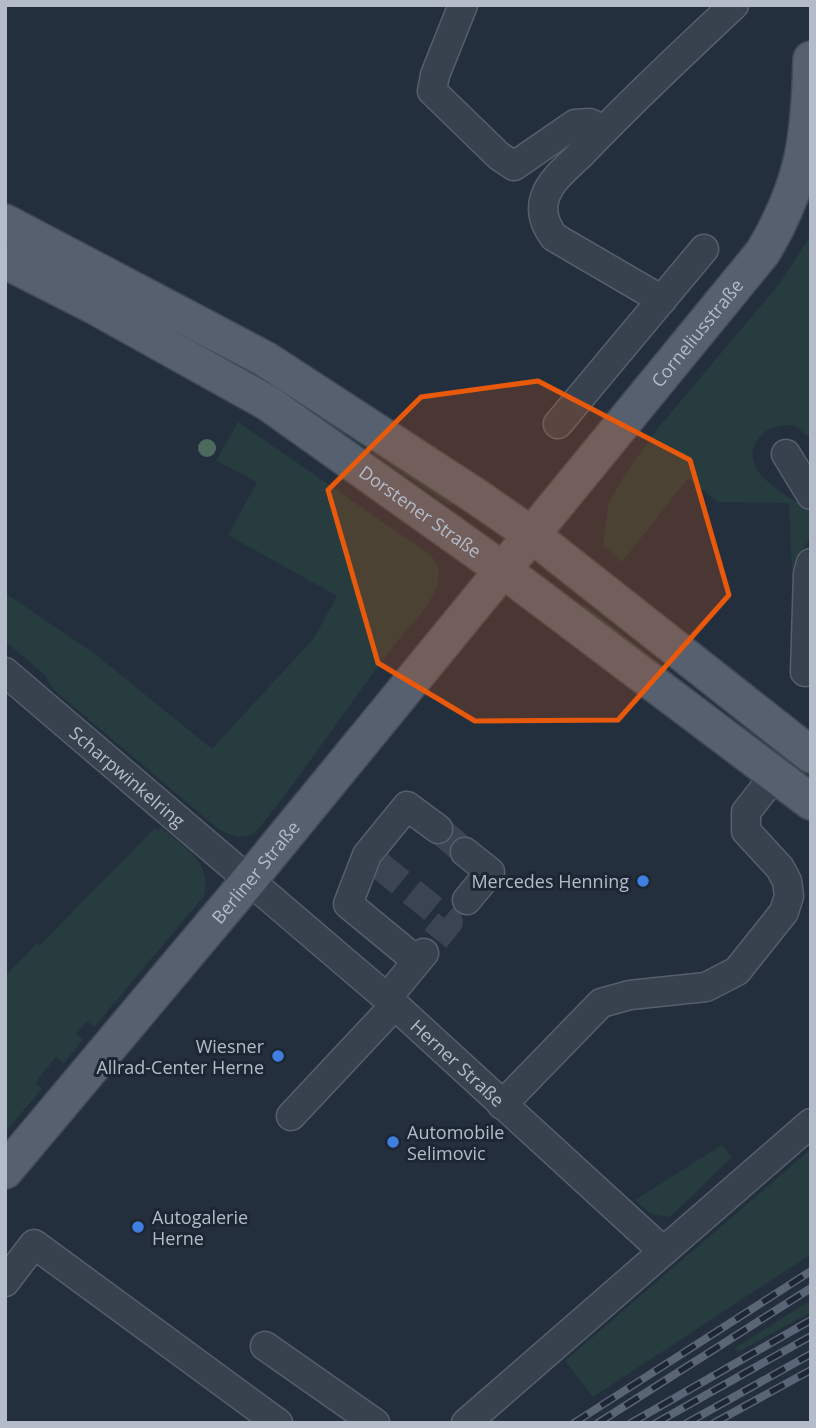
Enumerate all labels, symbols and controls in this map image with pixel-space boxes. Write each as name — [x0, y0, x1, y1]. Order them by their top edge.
street label: Corneliusstraße — [646, 274, 748, 392]
street label: Dorstener Straße — [355, 460, 486, 563]
street label: Scharpwinkelring — [65, 721, 190, 833]
street label: Berliner Straße — [206, 816, 305, 928]
place label: Mercedes Henning — [471, 869, 629, 893]
marker: Mercedes Henning — [635, 873, 651, 889]
street label: Herner Straße — [406, 1014, 510, 1112]
place label: Wiesner Allrad-Center Herne — [96, 1034, 265, 1079]
marker: Wiesner Allrad-Center Herne — [270, 1048, 286, 1064]
place label: Automobile Selimovic — [407, 1120, 504, 1165]
marker: Automobile Selimovic — [385, 1134, 401, 1150]
place label: Autogalerie Herne — [152, 1205, 248, 1250]
marker: Autogalerie Herne — [130, 1219, 146, 1235]

